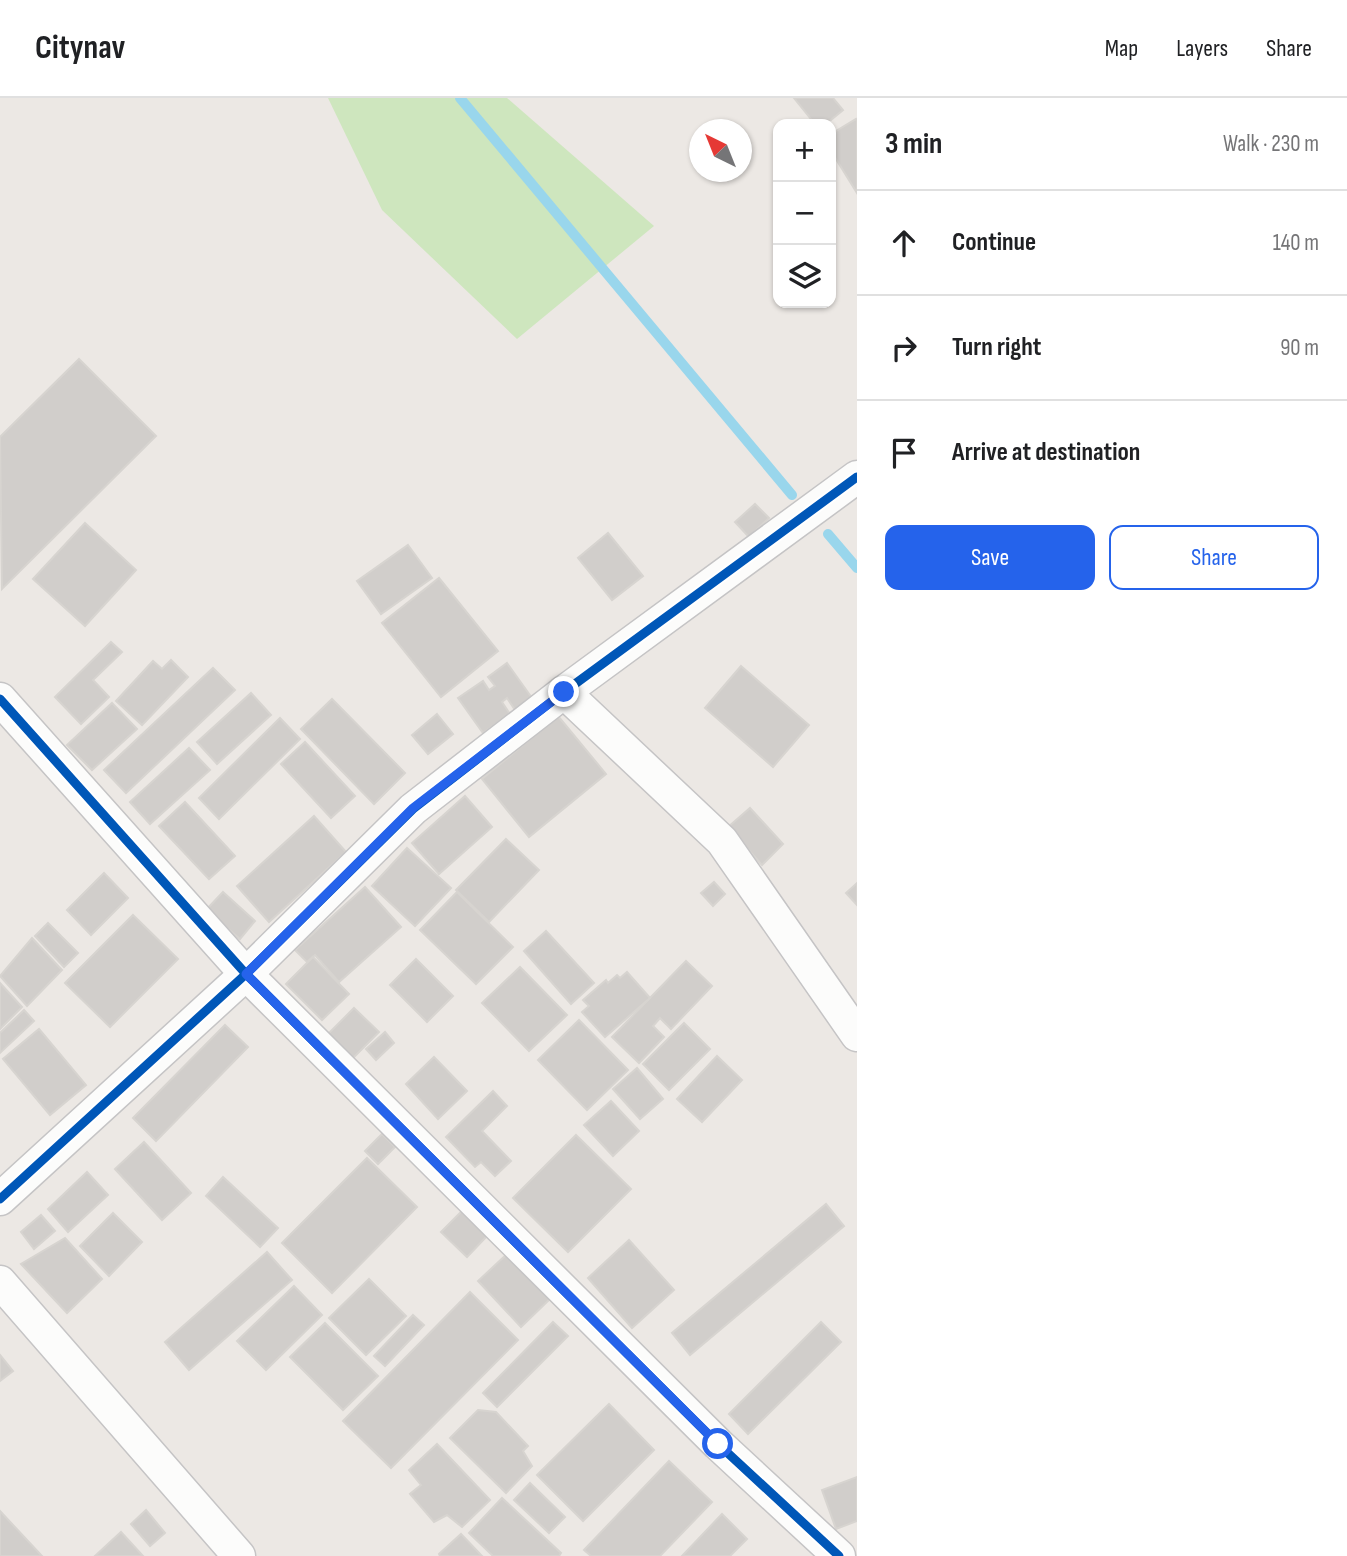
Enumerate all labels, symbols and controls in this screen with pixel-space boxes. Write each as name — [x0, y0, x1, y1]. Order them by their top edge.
text: Citynav — [35, 28, 125, 68]
text: Map — [1105, 34, 1138, 63]
text: Layers — [1176, 34, 1228, 63]
text: Share — [1266, 34, 1312, 63]
north arrow — [689, 119, 752, 182]
map controls — [773, 119, 836, 308]
button: + — [773, 119, 836, 182]
text: 3 min — [885, 126, 942, 162]
text: Walk · 230 m — [1223, 130, 1319, 158]
button: − — [773, 182, 836, 245]
icon: ahead — [885, 224, 923, 262]
text: Continue — [952, 227, 1036, 258]
text: 140 m — [1273, 229, 1319, 257]
button: layers — [773, 245, 836, 308]
icon: right — [885, 329, 923, 367]
text: Turn right — [952, 332, 1041, 363]
text: 90 m — [1280, 334, 1319, 362]
icon: arrive — [885, 434, 923, 472]
text: Arrive at destination — [952, 437, 1140, 468]
button: Save — [885, 525, 1095, 590]
button: Share — [1109, 525, 1319, 590]
route end — [548, 676, 579, 707]
route start — [702, 1428, 733, 1459]

